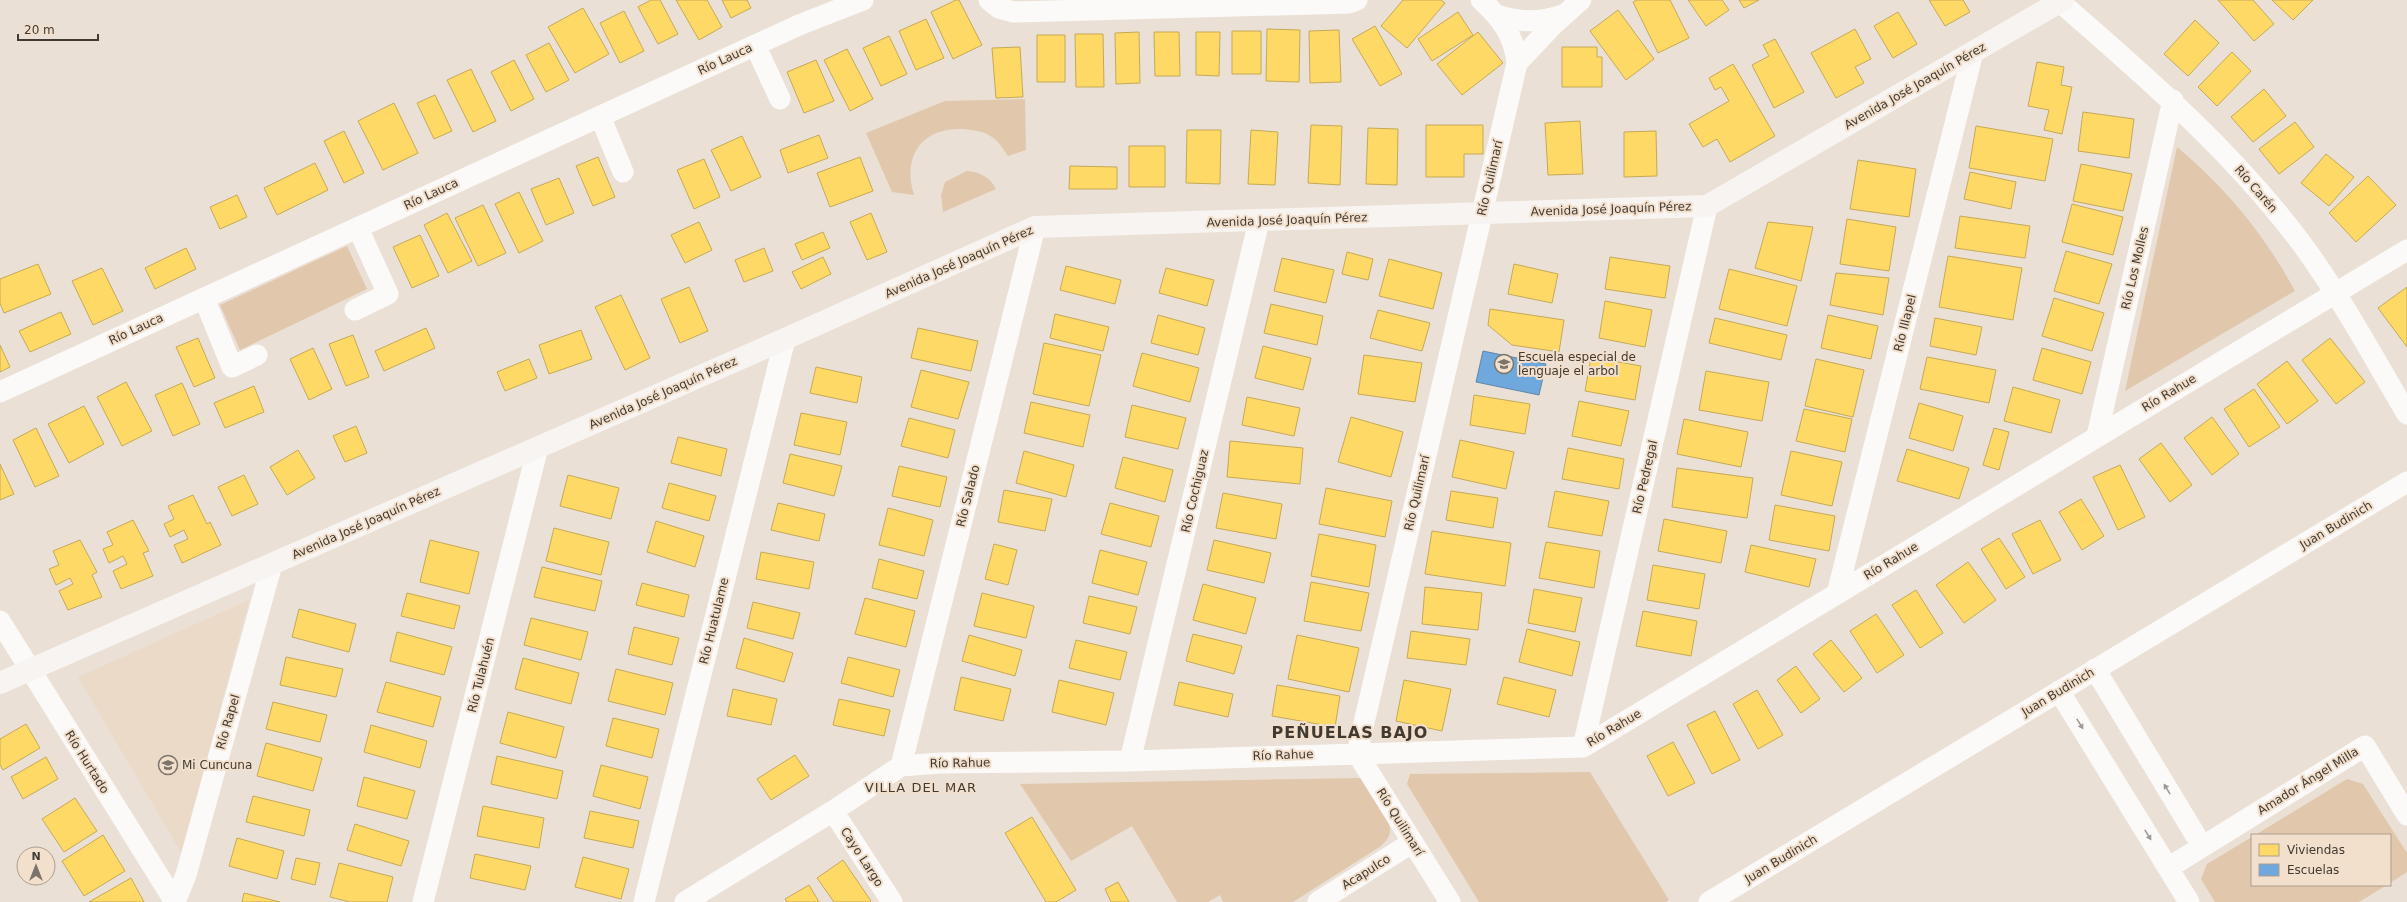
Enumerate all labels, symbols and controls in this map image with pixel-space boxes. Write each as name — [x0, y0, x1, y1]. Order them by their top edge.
scale bar — [18, 16, 98, 42]
text: 20 m — [24, 23, 55, 37]
street label: Río Lauca — [696, 40, 754, 78]
street label: Avenida José Joaquín Pérez — [1842, 40, 1988, 132]
street label: Río Quilimarí — [1474, 138, 1506, 217]
street label: Río Carén — [2232, 162, 2280, 216]
street label: Río Lauca — [402, 175, 460, 213]
street label: Avenida José Joaquín Pérez — [1530, 199, 1692, 219]
street label: Avenida José Joaquín Pérez — [1206, 210, 1368, 230]
street label: Avenida José Joaquín Pérez — [883, 223, 1035, 301]
street label: Río Los Molles — [2119, 225, 2151, 311]
street label: Río Illapel — [1891, 293, 1919, 353]
street label: Río Lauca — [107, 310, 165, 348]
place label: Escuela especial de lenguaje el arbol — [1518, 350, 1636, 378]
school or university icon: Escuela especial de lenguaje el arbol — [1493, 353, 1515, 375]
street label: Avenida José Joaquín Pérez — [587, 354, 739, 432]
street label: Río Rahue — [2139, 371, 2199, 415]
street label: Río Pedregal — [1630, 439, 1660, 515]
street label: Río Cochiguaz — [1179, 448, 1211, 534]
street label: Río Quilimarí — [1401, 453, 1433, 532]
street label: Río Salado — [954, 464, 982, 528]
street label: Avenida José Joaquín Pérez — [290, 484, 442, 562]
street label: Juan Budinich — [2296, 498, 2375, 553]
street label: Río Rahue — [1861, 539, 1921, 583]
street label: Río Huatulame — [696, 576, 732, 666]
street label: Río Tulahuén — [465, 636, 497, 714]
street label: Juan Budinich — [2018, 665, 2097, 720]
street label: Río Rapel — [213, 693, 243, 751]
street label: Río Rahue — [1584, 706, 1644, 750]
one-way arrow — [2076, 719, 2084, 729]
district label: PEÑUELAS BAJO — [1272, 723, 1428, 742]
street label: Río Hurtado — [62, 728, 112, 796]
street label: Amador Ángel Milla — [2254, 743, 2361, 818]
street label: Río Rahue — [1252, 747, 1314, 763]
school or university icon: Mi Cuncuna — [157, 754, 179, 776]
street label: Río Rahue — [929, 755, 991, 771]
place label: Mi Cuncuna — [182, 758, 252, 772]
district label: VILLA DEL MAR — [865, 780, 977, 795]
one-way arrow — [2164, 783, 2171, 795]
street label: Río Quilimarí — [1374, 786, 1427, 859]
street label: Cayo Largo — [838, 825, 886, 889]
one-way arrow — [2144, 830, 2152, 840]
street label: Juan Budinich — [1741, 832, 1820, 887]
legend — [2251, 834, 2391, 886]
text: Viviendas — [2287, 843, 2345, 857]
north arrow — [16, 846, 56, 886]
text: N — [31, 850, 41, 863]
street label: Acapulco — [1339, 852, 1393, 892]
text: Escuelas — [2287, 863, 2339, 877]

